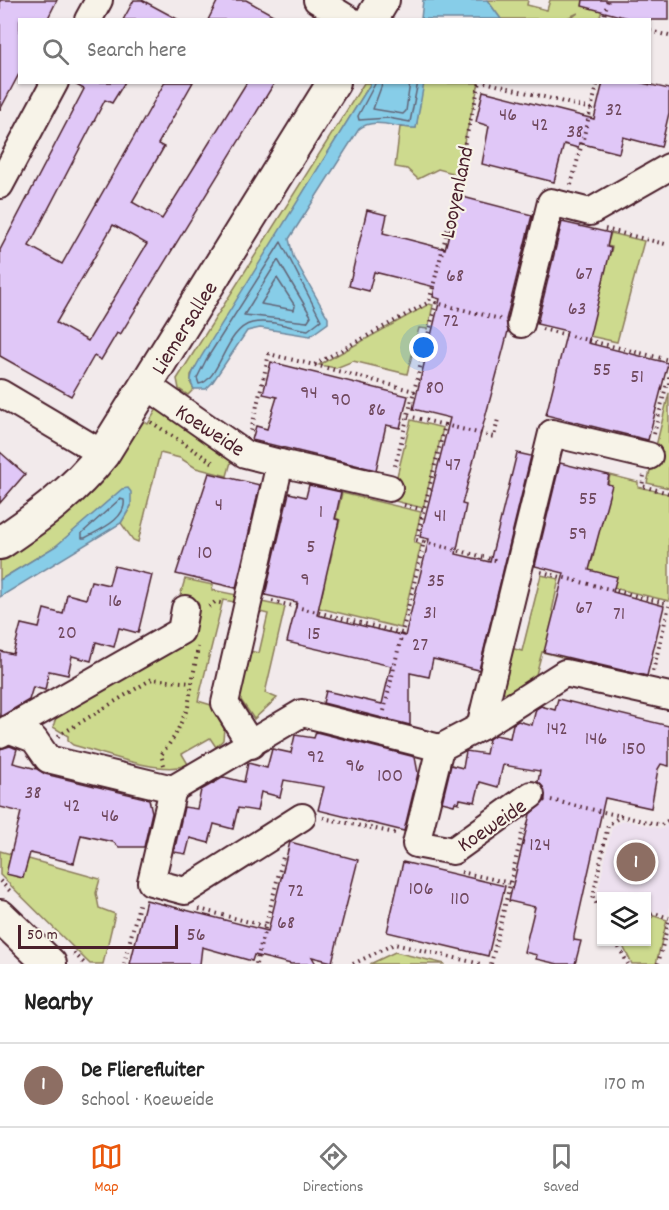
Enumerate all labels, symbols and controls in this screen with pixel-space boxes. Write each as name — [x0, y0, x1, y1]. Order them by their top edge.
search box — [18, 18, 651, 84]
icon: search — [39, 35, 72, 68]
text: Search here — [87, 36, 186, 67]
house number: 32 — [605, 97, 623, 125]
house number: 46 — [499, 102, 517, 130]
house number: 42 — [531, 112, 549, 140]
house number: 38 — [567, 119, 583, 147]
street label: Looyenland — [434, 144, 483, 242]
house number: 67 — [575, 261, 593, 289]
house number: 68 — [446, 263, 464, 291]
street label: Liemersallee — [145, 276, 227, 382]
house number: 63 — [568, 296, 586, 324]
house number: 72 — [443, 308, 459, 336]
your location — [409, 333, 438, 362]
house number: 55 — [593, 357, 611, 385]
house number: 51 — [630, 364, 644, 392]
house number: 80 — [426, 375, 444, 403]
house number: 94 — [300, 380, 318, 408]
house number: 90 — [331, 387, 351, 415]
house number: 86 — [368, 397, 386, 425]
street label: Koeweide — [168, 398, 250, 466]
house number: 47 — [445, 452, 461, 480]
house number: 55 — [579, 486, 597, 514]
house number: 4 — [215, 492, 223, 520]
house number: 1 — [319, 499, 323, 527]
house number: 41 — [434, 503, 446, 531]
house number: 59 — [569, 521, 587, 549]
house number: 5 — [306, 534, 316, 562]
house number: 10 — [197, 540, 213, 568]
house number: 9 — [300, 567, 310, 595]
house number: 35 — [427, 568, 445, 596]
house number: 16 — [108, 588, 122, 616]
house number: 67 — [575, 595, 593, 623]
house number: 31 — [423, 600, 437, 628]
house number: 71 — [613, 601, 625, 629]
house number: 20 — [57, 620, 77, 648]
house number: 15 — [307, 621, 321, 649]
house number: 27 — [412, 632, 428, 660]
house number: 142 — [546, 716, 568, 744]
house number: 146 — [585, 726, 607, 754]
house number: 150 — [622, 736, 646, 764]
house number: 92 — [307, 744, 325, 772]
house number: 96 — [346, 753, 364, 781]
house number: 100 — [377, 763, 403, 791]
house number: 38 — [25, 780, 41, 808]
street label: Koeweide — [452, 792, 534, 861]
house number: 42 — [63, 793, 81, 821]
house number: 46 — [101, 803, 119, 831]
house number: 124 — [529, 832, 551, 860]
pin: 1 — [616, 840, 656, 884]
house number: 106 — [408, 876, 434, 904]
house number: 72 — [288, 878, 304, 906]
house number: 110 — [450, 886, 470, 914]
map controls — [597, 892, 651, 946]
button: layers — [597, 892, 651, 946]
house number: 68 — [277, 910, 295, 938]
scale bar — [18, 922, 178, 950]
house number: 56 — [186, 922, 206, 950]
text: 50 m — [27, 924, 58, 947]
text: Nearby — [24, 985, 92, 1022]
text: De Flierefluiter — [81, 1056, 204, 1087]
text: 1 — [41, 1071, 46, 1099]
text: 170 m — [604, 1071, 645, 1099]
text: School · Koeweide — [81, 1087, 214, 1115]
tab: Map — [90, 1140, 123, 1199]
tab: Directions — [303, 1140, 363, 1199]
tab: Saved — [543, 1140, 579, 1199]

